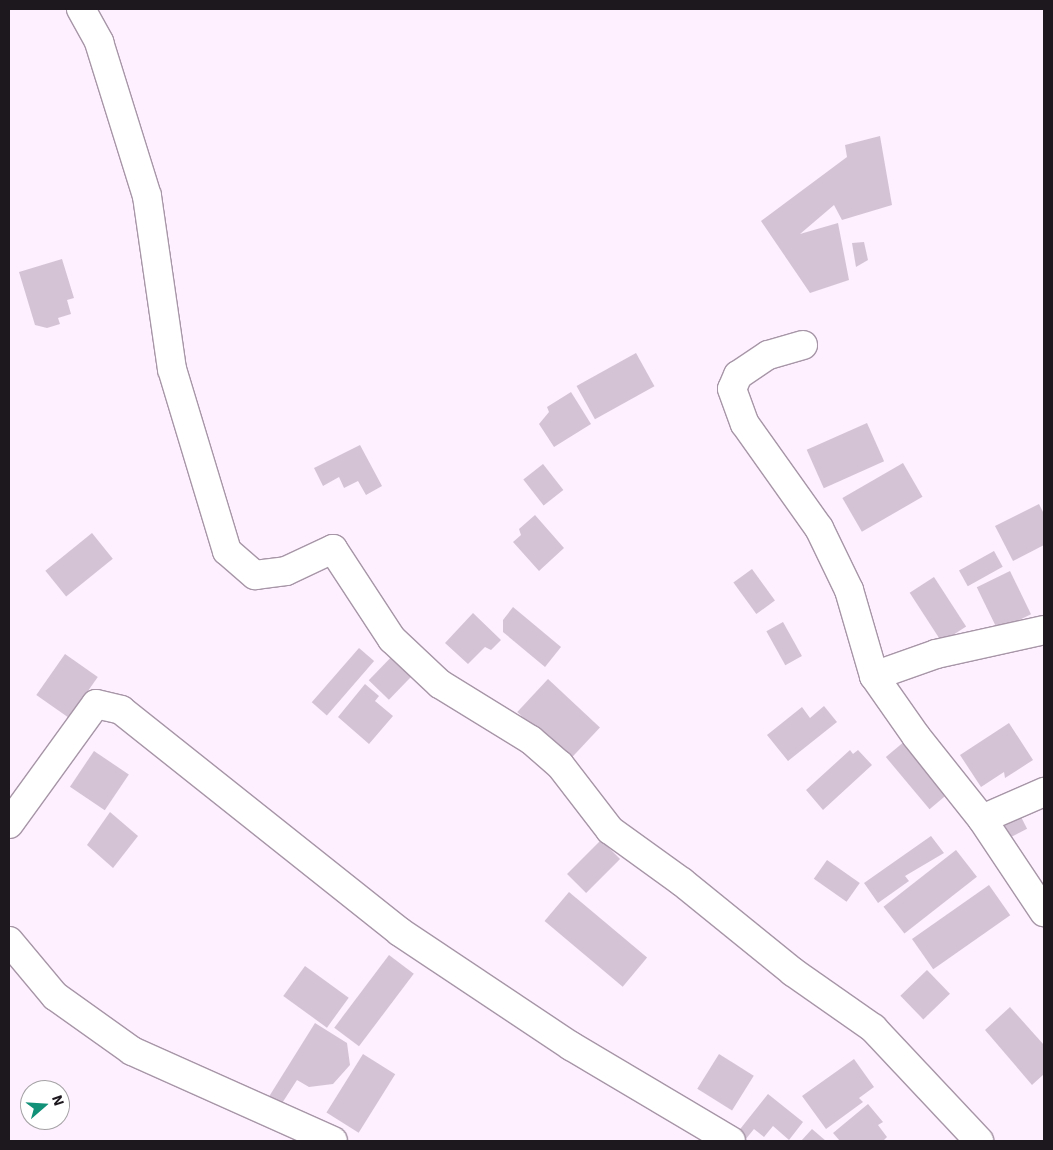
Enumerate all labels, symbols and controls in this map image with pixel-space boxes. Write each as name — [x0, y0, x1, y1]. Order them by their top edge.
north arrow — [20, 1080, 70, 1130]
text: N — [48, 1093, 68, 1108]

